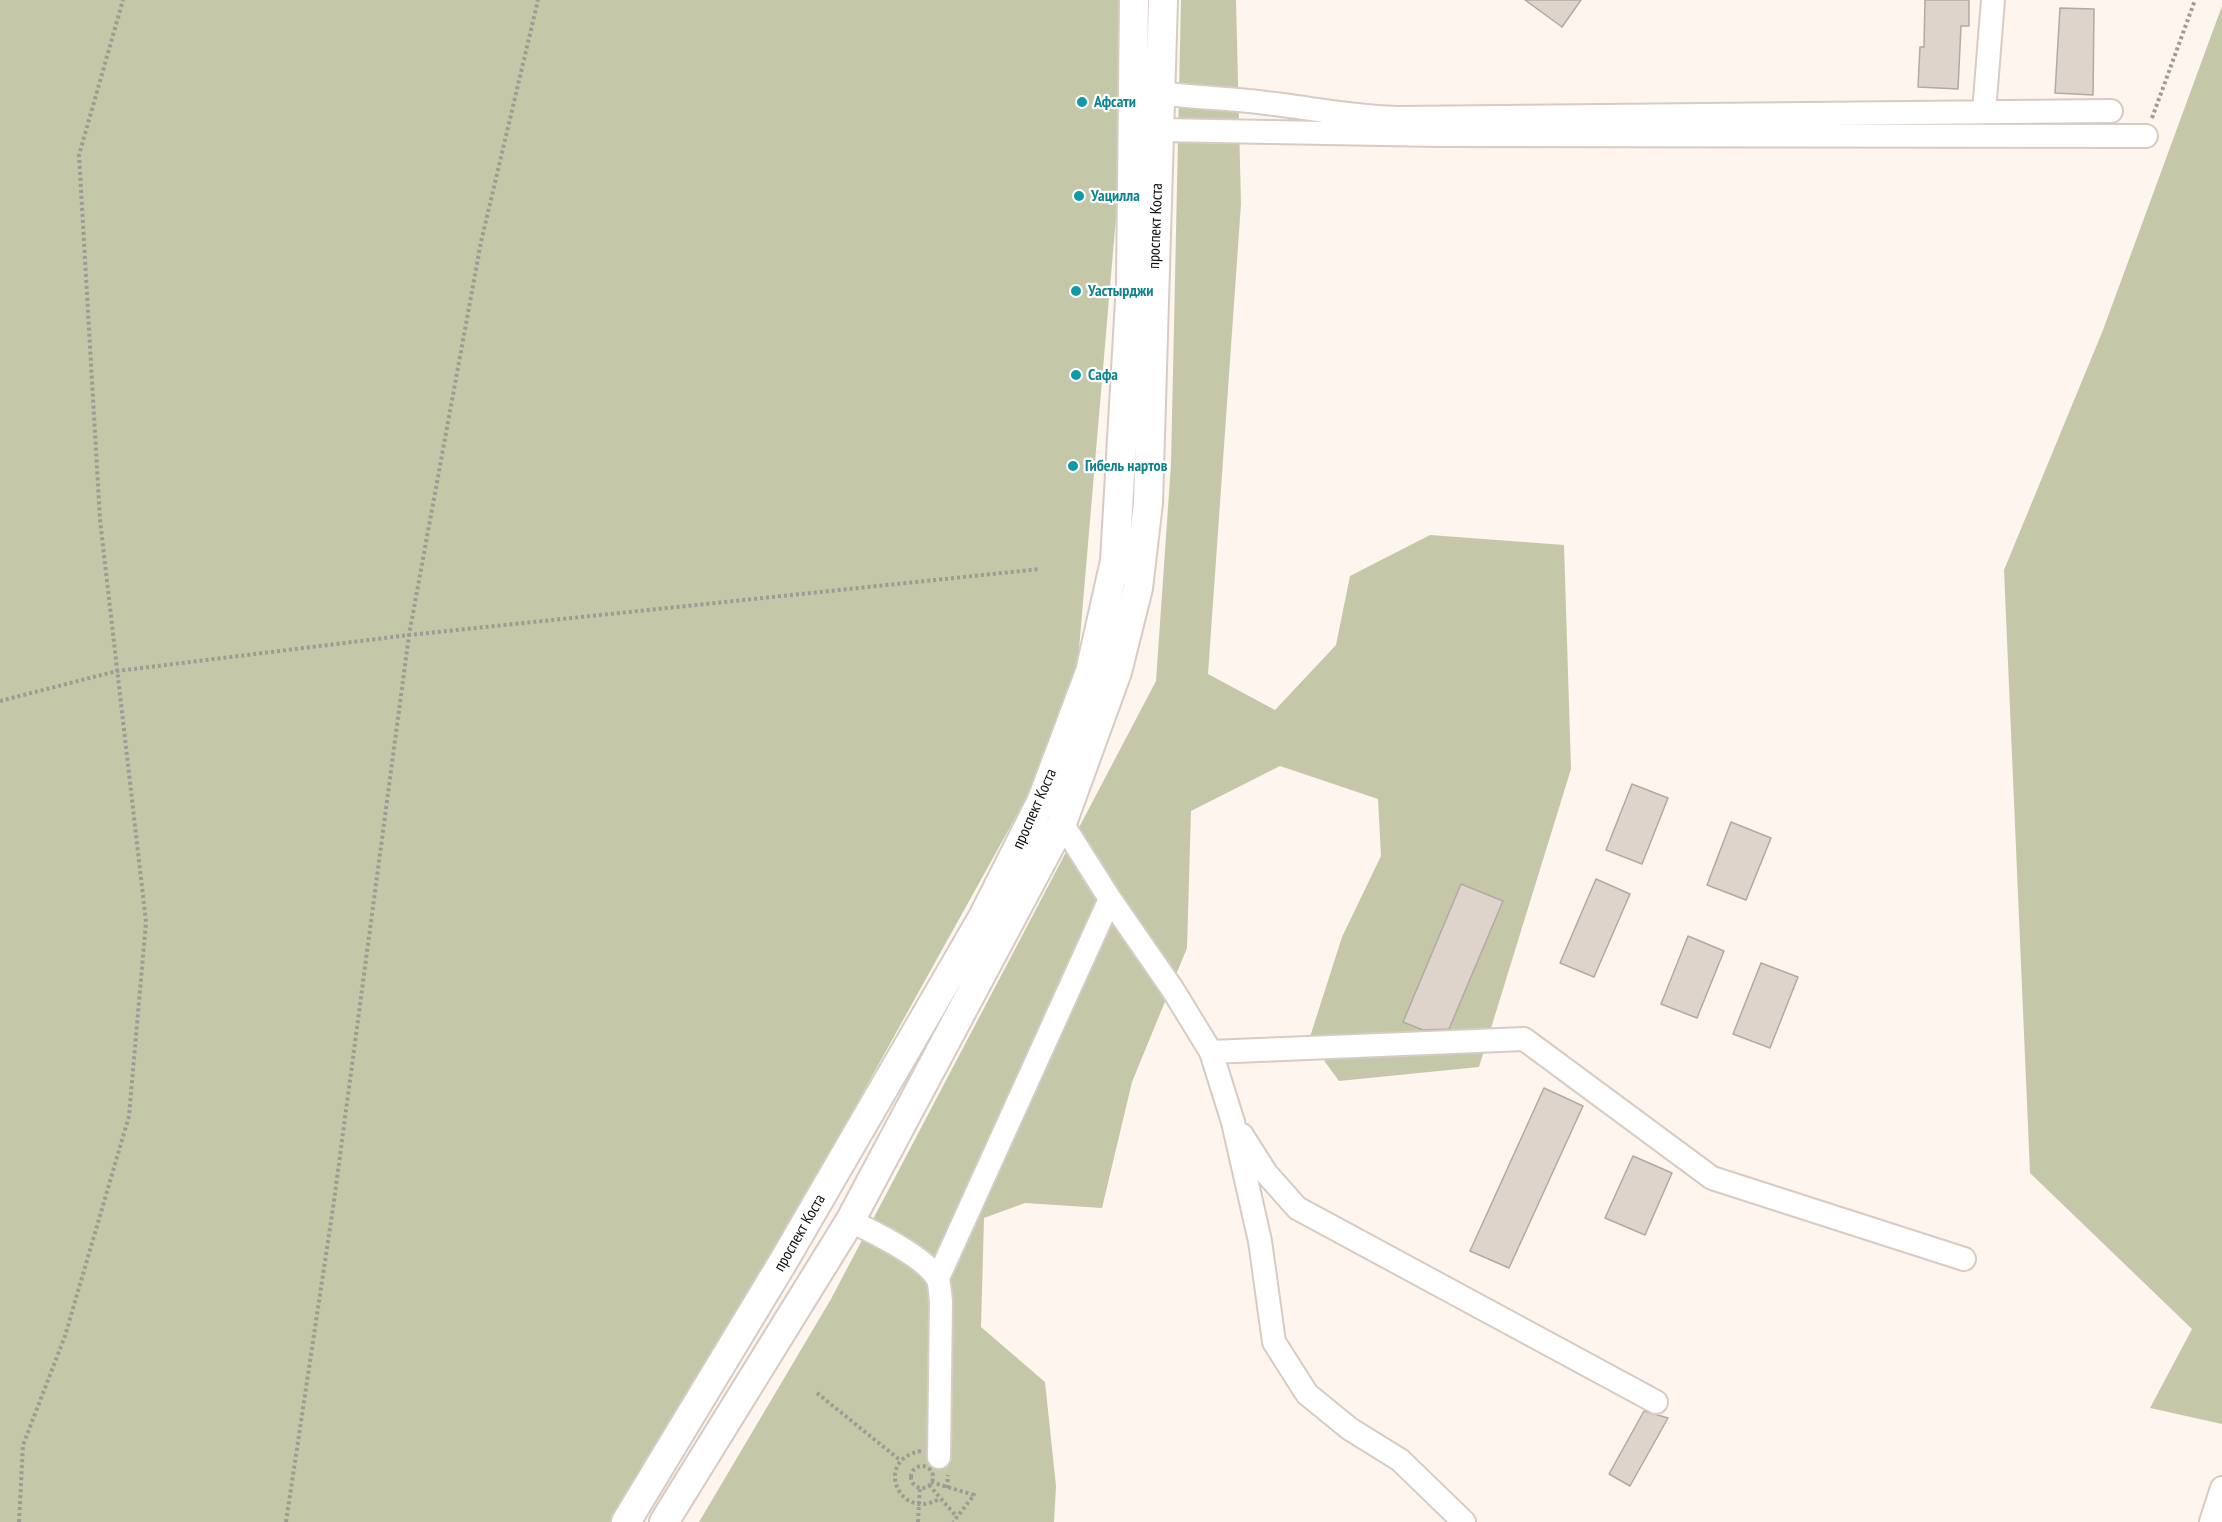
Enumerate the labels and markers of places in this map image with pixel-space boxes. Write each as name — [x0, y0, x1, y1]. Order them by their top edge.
place label: Афсати — [1094, 92, 1136, 112]
marker: Афсати — [1075, 95, 1089, 109]
place label: Уацилла — [1091, 186, 1140, 206]
marker: Уацилла — [1072, 189, 1086, 203]
place label: Уастырджи — [1088, 281, 1154, 301]
marker: Уастырджи — [1069, 284, 1083, 298]
place label: Сафа — [1088, 365, 1118, 385]
marker: Сафа — [1069, 368, 1083, 382]
place label: Гибель нартов — [1085, 456, 1167, 476]
marker: Гибель нартов — [1066, 459, 1080, 473]

